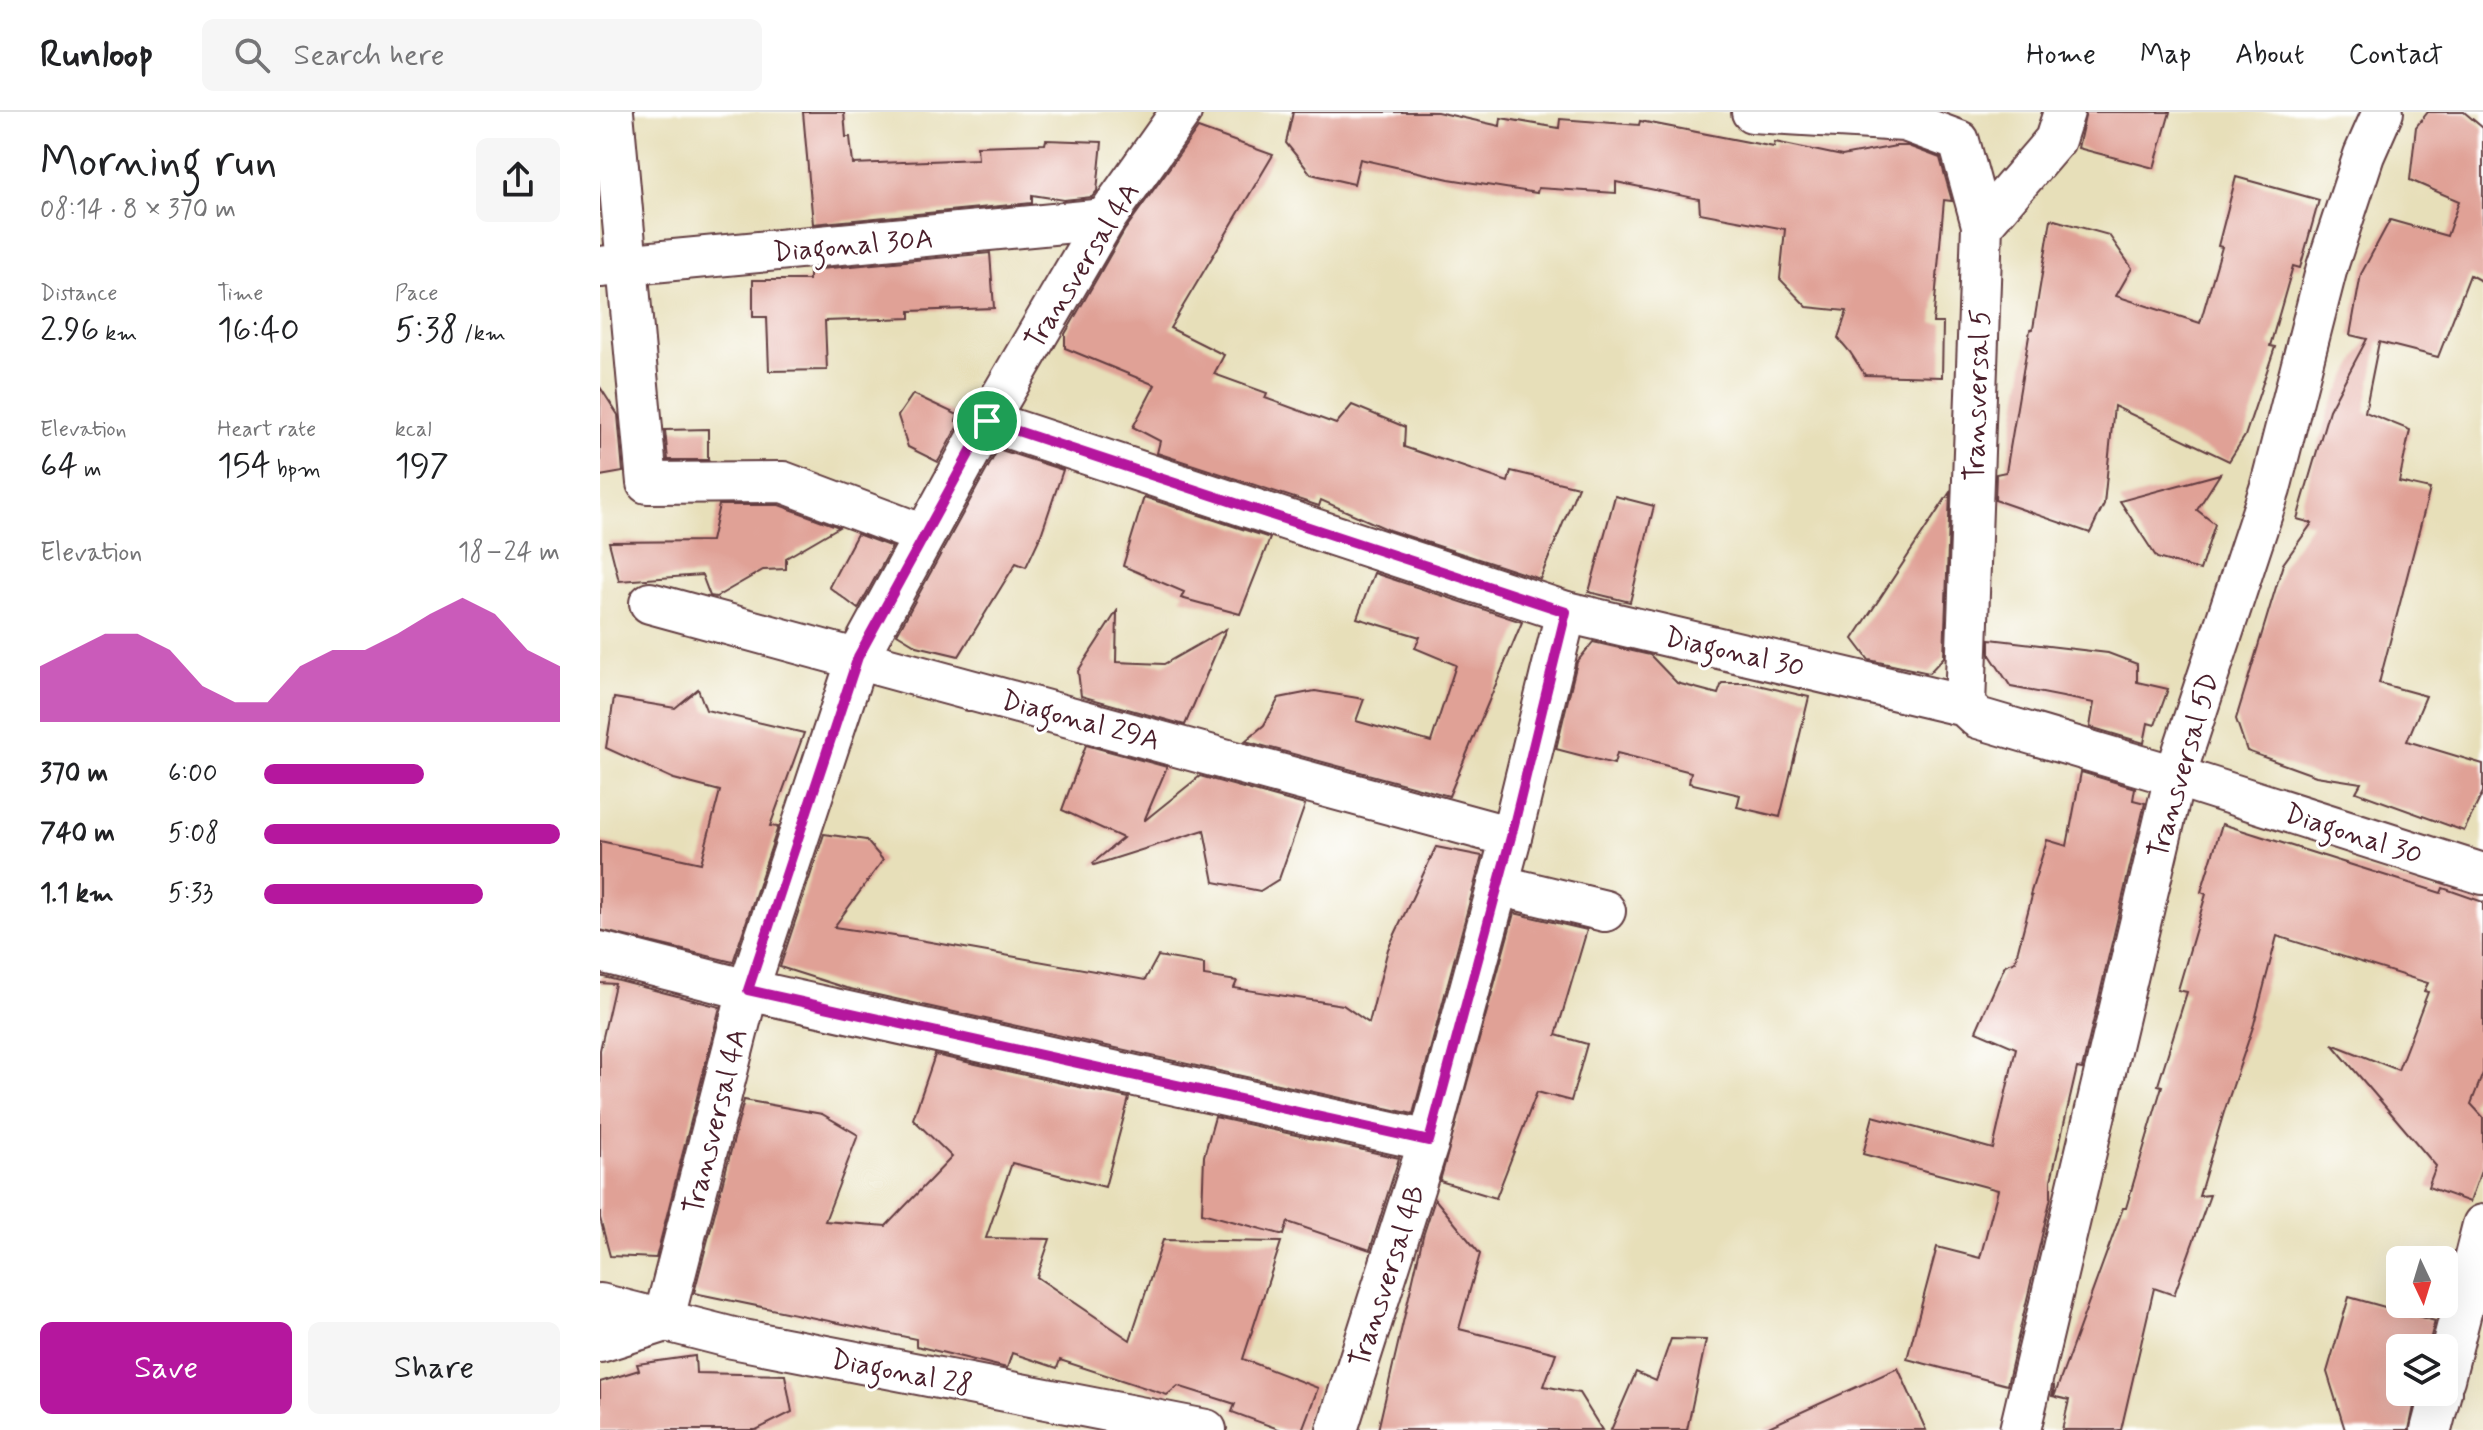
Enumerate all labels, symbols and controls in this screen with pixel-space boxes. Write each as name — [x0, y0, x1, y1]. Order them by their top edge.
search box — [202, 19, 762, 91]
text: Runloop — [40, 31, 154, 80]
icon: search — [230, 33, 274, 77]
text: Search here — [294, 36, 445, 75]
text: Home — [2026, 37, 2096, 74]
text: Map — [2140, 37, 2191, 74]
text: About — [2235, 37, 2304, 74]
text: Contact — [2348, 37, 2443, 74]
text: Morning run — [40, 134, 277, 192]
button: share — [476, 138, 560, 222]
street label: Transversal 4A — [1017, 176, 1149, 357]
text: 08:14 · 8 × 370 m — [40, 193, 236, 227]
street label: Diagonal 30A — [772, 221, 935, 275]
text: Distance — [40, 280, 117, 308]
text: Time — [217, 280, 263, 308]
text: Pace — [395, 280, 438, 308]
text: 2.96 — [40, 308, 99, 353]
text: 16:40 — [217, 308, 300, 353]
text: 5:38 — [395, 308, 458, 353]
street label: Transversal 5 — [1957, 308, 2000, 482]
text: km — [99, 320, 137, 348]
text: /km — [458, 320, 506, 348]
pin — [953, 387, 1021, 455]
icon: arrive — [965, 399, 1009, 443]
text: Elevation — [40, 416, 127, 444]
text: Heart rate — [217, 416, 316, 444]
text: kcal — [395, 416, 432, 444]
text: 64 — [40, 444, 78, 489]
text: 154 — [217, 444, 271, 489]
text: 197 — [395, 444, 449, 489]
text: m — [78, 456, 102, 484]
text: bpm — [271, 456, 321, 484]
text: Elevation — [40, 536, 142, 570]
text: 18–24 m — [458, 536, 560, 570]
street label: Diagonal 30 — [1660, 619, 1808, 690]
street label: Transversal 5D — [2140, 668, 2229, 863]
street label: Diagonal 29A — [996, 683, 1164, 763]
text: 370 m — [40, 757, 108, 791]
text: 6:00 — [168, 757, 218, 791]
street label: Diagonal 30 — [2279, 796, 2427, 878]
text: 740 m — [40, 817, 115, 851]
text: 5:08 — [168, 817, 219, 851]
text: 1.1 km — [40, 877, 114, 911]
text: 5:33 — [168, 877, 213, 911]
street label: Transversal 4A — [675, 1025, 757, 1218]
street label: Transversal 4B — [1341, 1181, 1435, 1373]
north arrow — [2386, 1246, 2458, 1318]
map controls — [2386, 1246, 2458, 1406]
button: Save — [40, 1322, 292, 1414]
button: Share — [308, 1322, 560, 1414]
button: layers — [2386, 1334, 2458, 1406]
street label: Diagonal 28 — [827, 1342, 975, 1408]

